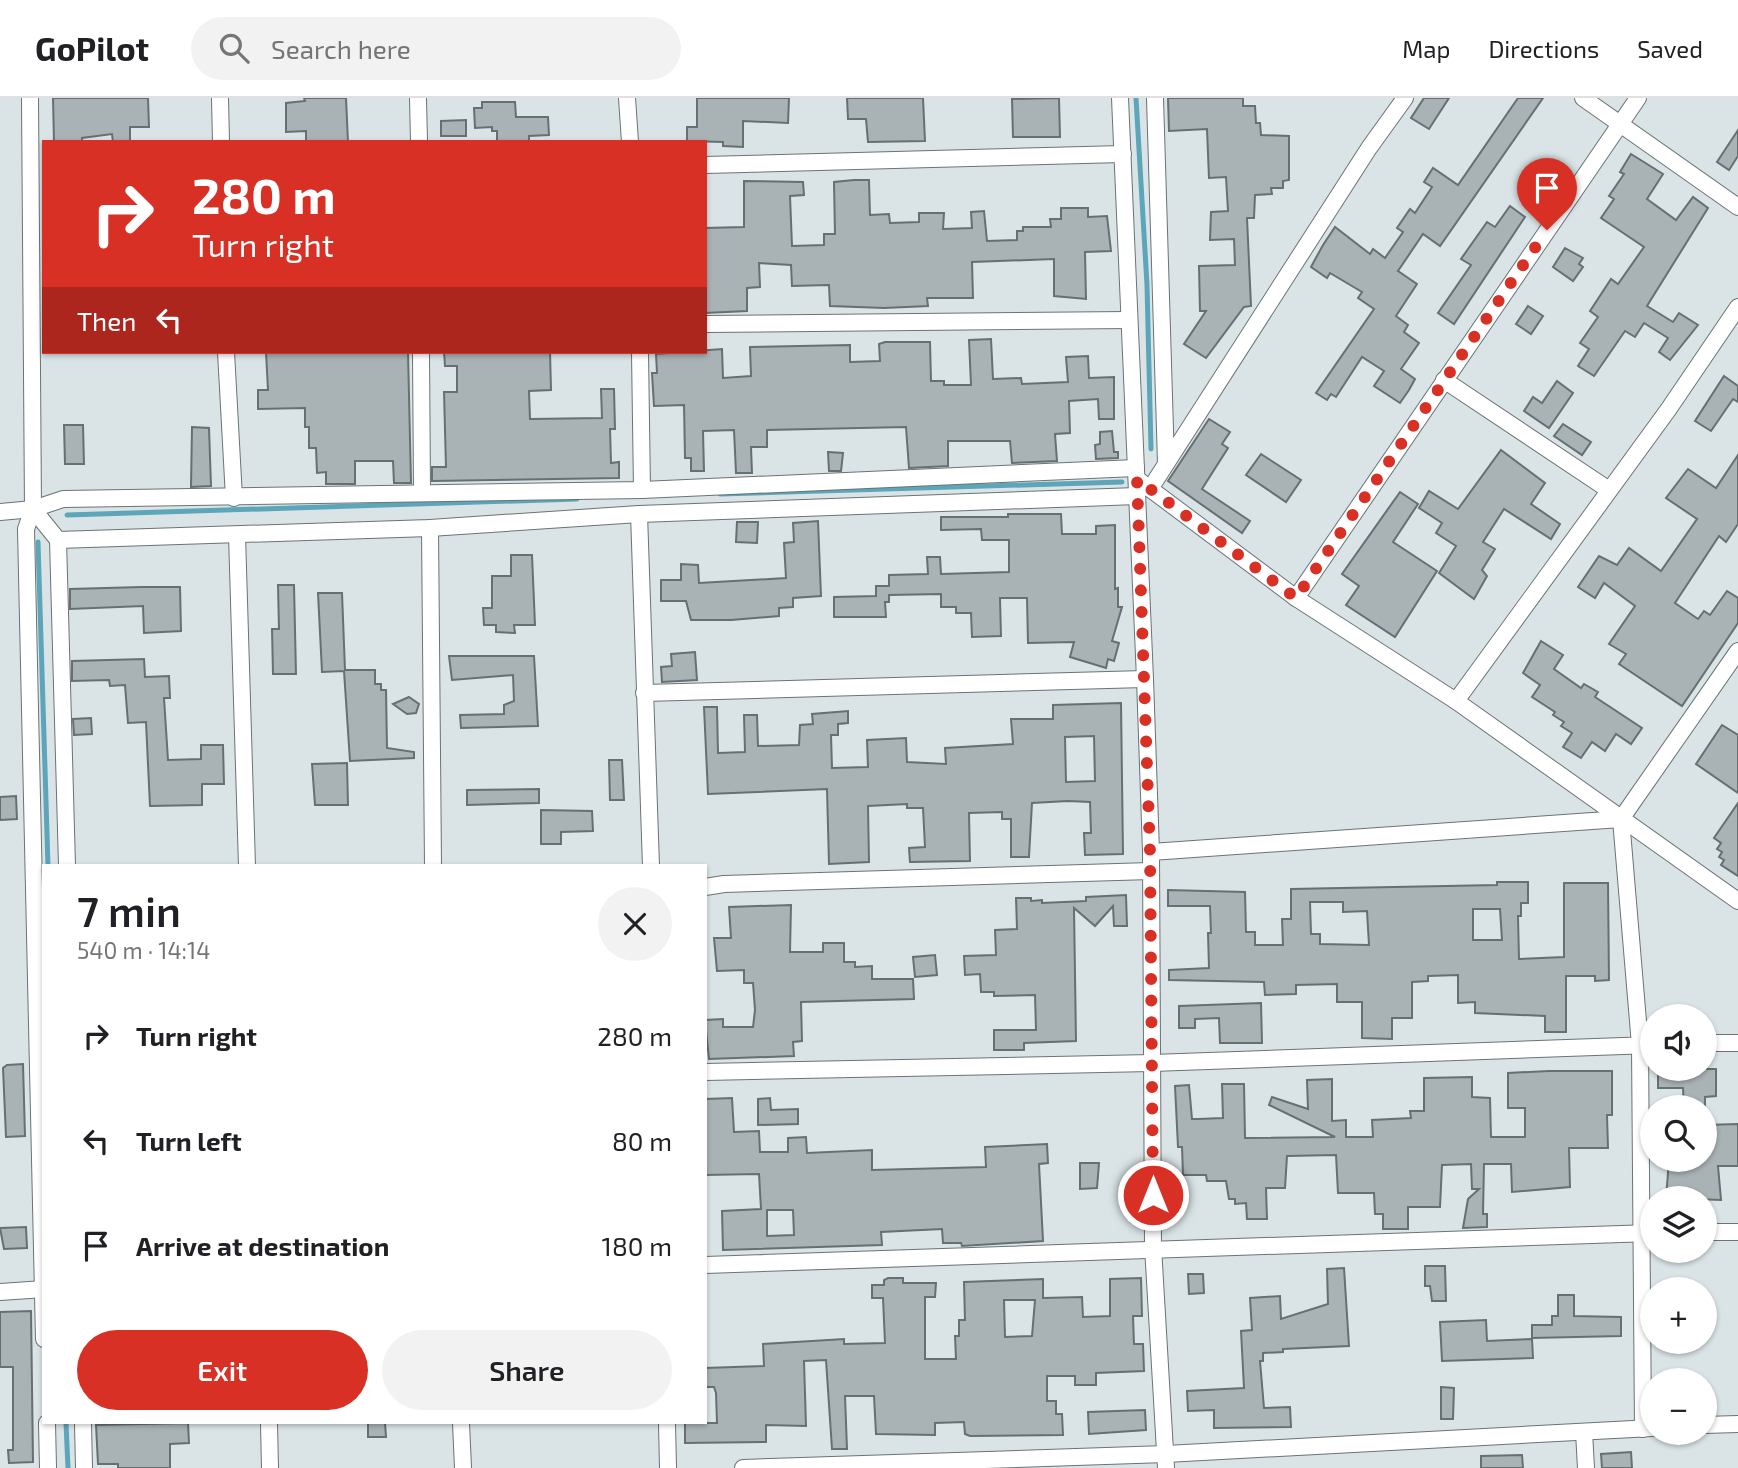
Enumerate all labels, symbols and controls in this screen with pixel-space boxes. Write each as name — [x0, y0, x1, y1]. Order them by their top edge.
search box — [191, 17, 681, 80]
text: GoPilot — [35, 28, 149, 68]
icon: search — [215, 29, 253, 67]
text: Search here — [271, 33, 411, 64]
text: Map — [1402, 34, 1450, 63]
text: Directions — [1488, 34, 1599, 63]
text: Saved — [1637, 34, 1703, 63]
pin — [1517, 158, 1577, 230]
text: 280 m — [192, 165, 336, 224]
icon: right — [77, 168, 168, 259]
icon: arrive — [1528, 169, 1566, 207]
text: Turn right — [192, 225, 334, 263]
icon: left — [150, 301, 188, 339]
text: Then — [77, 305, 136, 336]
text: 7 min — [77, 885, 181, 935]
button: close — [598, 887, 672, 961]
text: 540 m · 14:14 — [77, 936, 210, 964]
map controls — [1640, 1004, 1717, 1445]
button: sound — [1640, 1004, 1717, 1081]
icon: right — [77, 1017, 115, 1055]
text: Turn right — [136, 1020, 257, 1051]
text: 280 m — [597, 1020, 672, 1051]
button: search — [1640, 1095, 1717, 1172]
icon: left — [77, 1122, 115, 1160]
text: Turn left — [136, 1125, 242, 1156]
text: 80 m — [612, 1125, 672, 1156]
position arrow — [1116, 1158, 1190, 1232]
button: layers — [1640, 1186, 1717, 1263]
icon: arrive — [77, 1227, 115, 1265]
text: Arrive at destination — [136, 1230, 389, 1261]
text: 180 m — [602, 1230, 672, 1261]
button: + — [1640, 1277, 1717, 1354]
button: Exit — [77, 1330, 368, 1410]
button: Share — [382, 1330, 672, 1410]
button: − — [1640, 1368, 1717, 1445]

